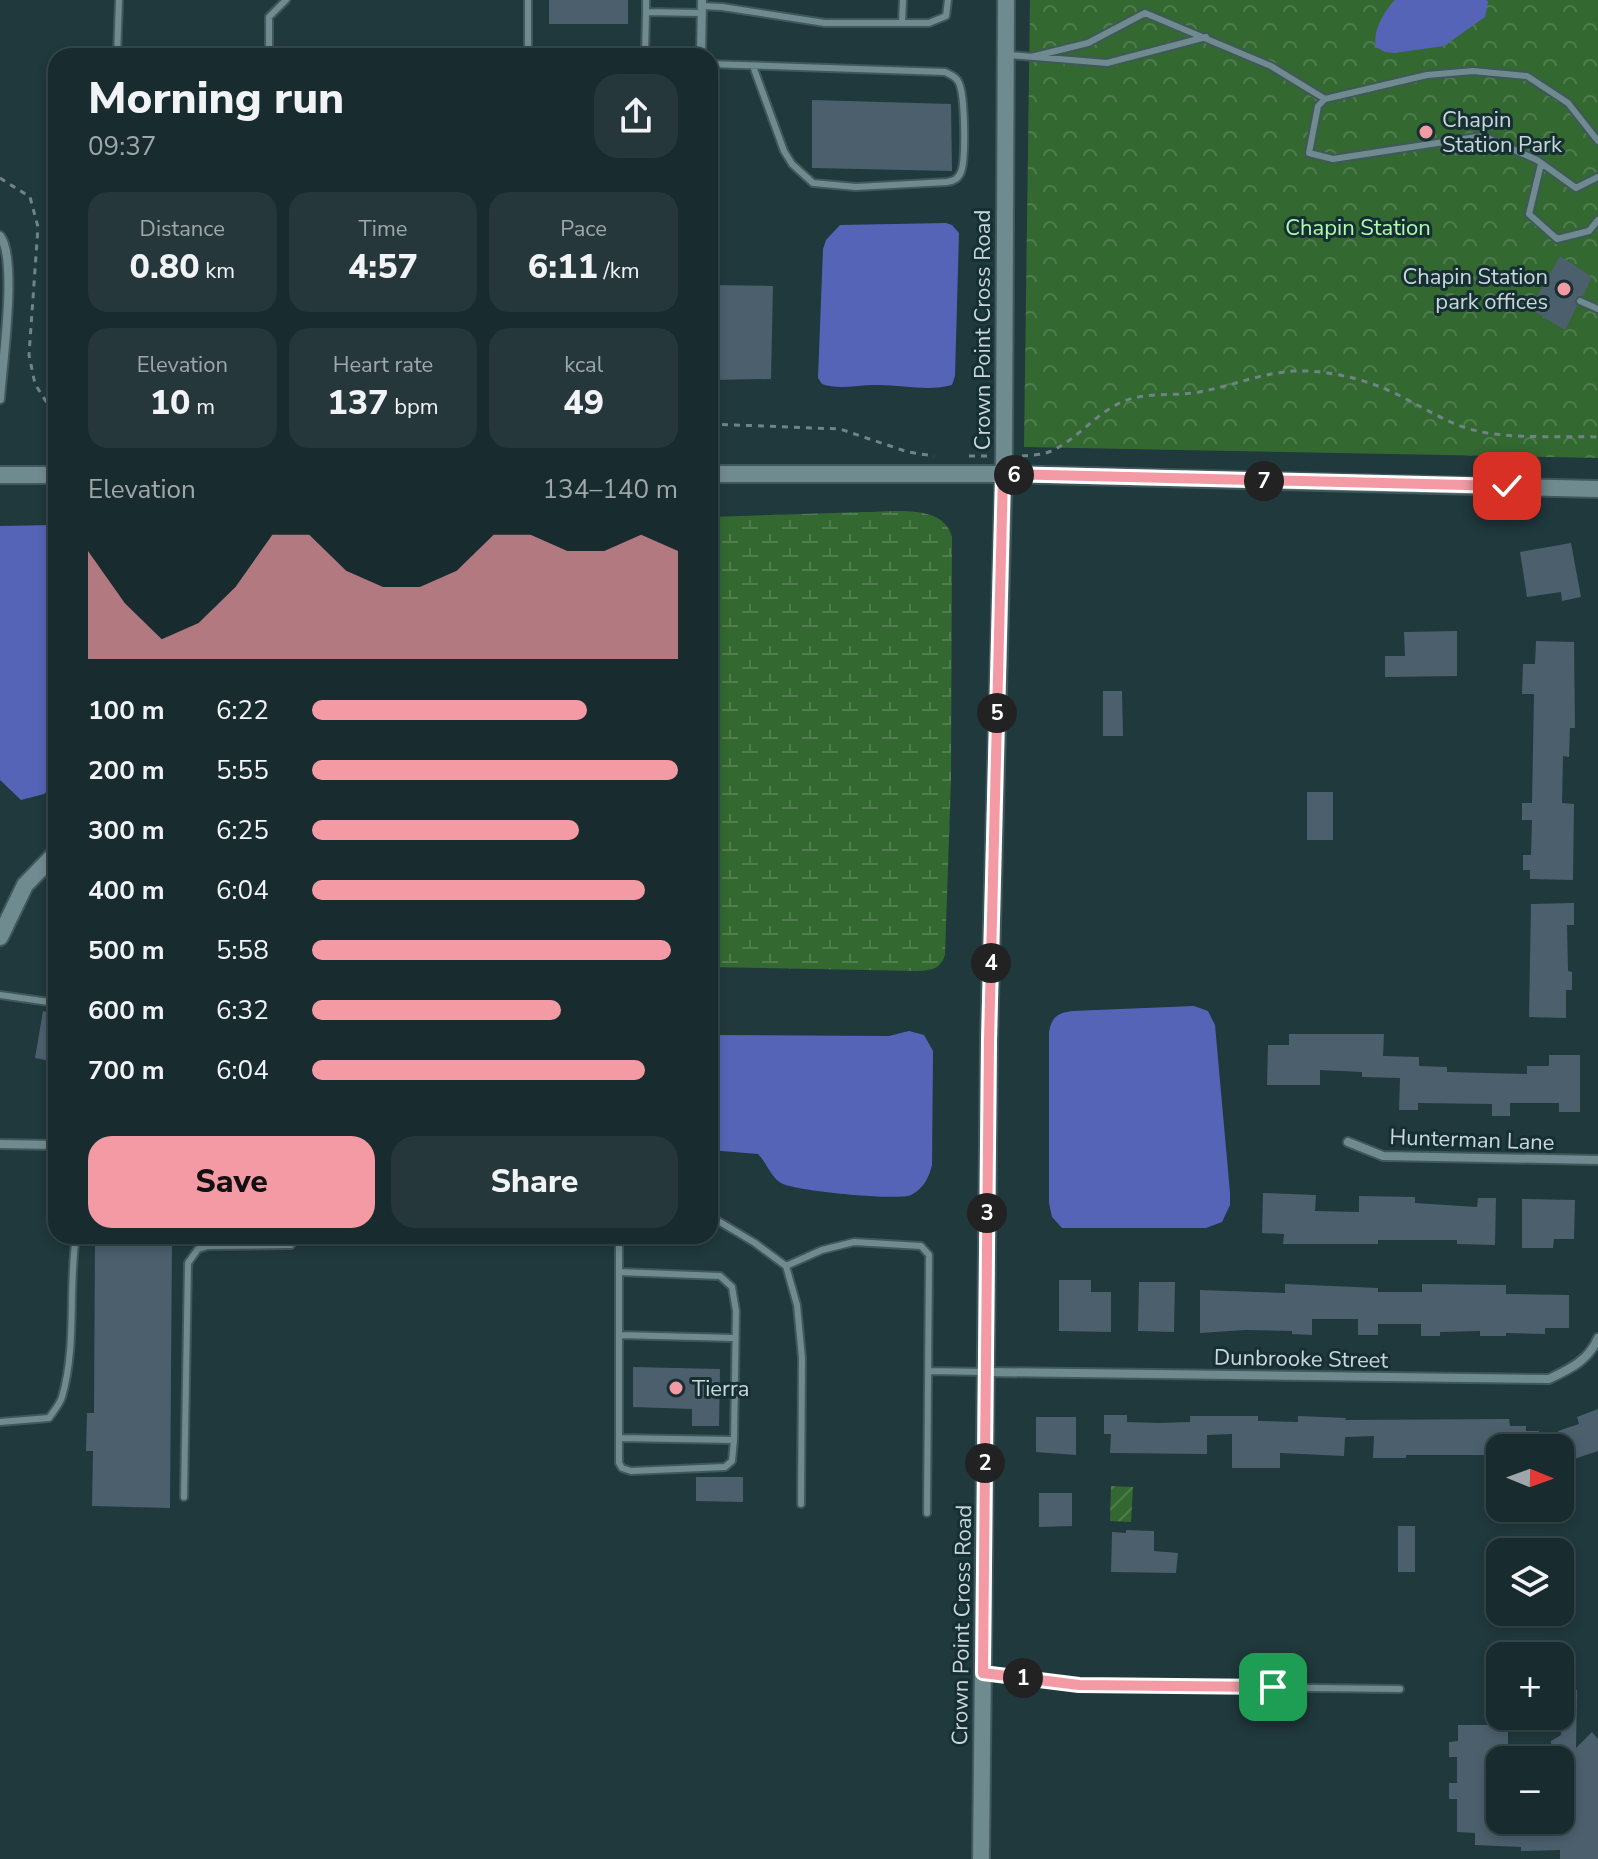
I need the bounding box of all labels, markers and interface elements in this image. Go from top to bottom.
text: Morning run [88,69,344,129]
button: share [594,74,678,158]
place label: Chapin Station Park [1442,105,1563,160]
marker: Chapin Station Park [1417,123,1435,141]
text: 09:37 [88,129,156,164]
street label: Crown Point Cross Road [968,210,998,450]
park label: Chapin Station [1285,213,1431,243]
text: Distance [140,214,225,244]
text: Time [359,214,407,244]
text: Pace [560,214,607,244]
text: 0.80 [130,244,200,290]
text: 4:57 [348,244,418,290]
text: 6:11 [528,244,598,290]
text: km [200,256,235,286]
text: /km [598,256,640,286]
place label: Chapin Station park offices [1403,262,1548,317]
marker: Chapin Station park offices [1555,280,1573,298]
text: Elevation [137,350,228,380]
text: Heart rate [333,350,433,380]
text: kcal [564,350,603,380]
text: 10 [150,380,190,426]
text: 137 [327,380,389,426]
text: 49 [563,380,604,426]
text: m [190,392,215,422]
text: bpm [389,392,439,422]
pin [1473,452,1541,520]
pin: 6 [994,455,1034,495]
text: 6 [1007,460,1021,490]
pin: 7 [1244,461,1284,501]
icon: check [1485,464,1529,508]
text: 7 [1257,466,1271,496]
text: Elevation [88,472,196,507]
text: 134–140 m [542,472,678,507]
text: 100 m [88,693,165,728]
text: 6:22 [216,693,269,728]
pin: 5 [977,693,1017,733]
text: 5 [990,698,1004,728]
text: 200 m [88,753,165,788]
text: 5:55 [216,753,269,788]
text: 300 m [88,813,165,848]
text: 6:25 [216,813,269,848]
text: 400 m [88,873,165,908]
text: 6:04 [216,873,269,908]
text: 500 m [88,933,165,968]
text: 5:58 [216,933,269,968]
pin: 4 [971,943,1011,983]
text: 4 [984,948,998,978]
text: 600 m [88,993,165,1028]
text: 6:32 [216,993,269,1028]
text: 700 m [88,1053,165,1088]
text: 6:04 [216,1053,269,1088]
street label: Hunterman Lane [1389,1122,1555,1158]
button: Save [88,1136,375,1228]
button: Share [391,1136,678,1228]
pin: 3 [967,1193,1007,1233]
text: 3 [980,1198,994,1228]
street label: Dunbrooke Street [1214,1342,1389,1376]
place label: Tierra [692,1374,749,1404]
marker: Tierra [667,1379,685,1397]
north arrow [1486,1434,1574,1522]
map controls [1486,1434,1574,1834]
pin: 2 [965,1443,1005,1483]
text: 2 [978,1448,992,1478]
street label: Crown Point Cross Road [945,1504,979,1746]
button: layers [1486,1538,1574,1626]
button: + [1486,1642,1574,1730]
pin [1239,1653,1307,1721]
pin: 1 [1003,1658,1043,1698]
text: 1 [1016,1663,1030,1693]
icon: arrive [1251,1665,1295,1709]
button: − [1486,1746,1574,1834]

